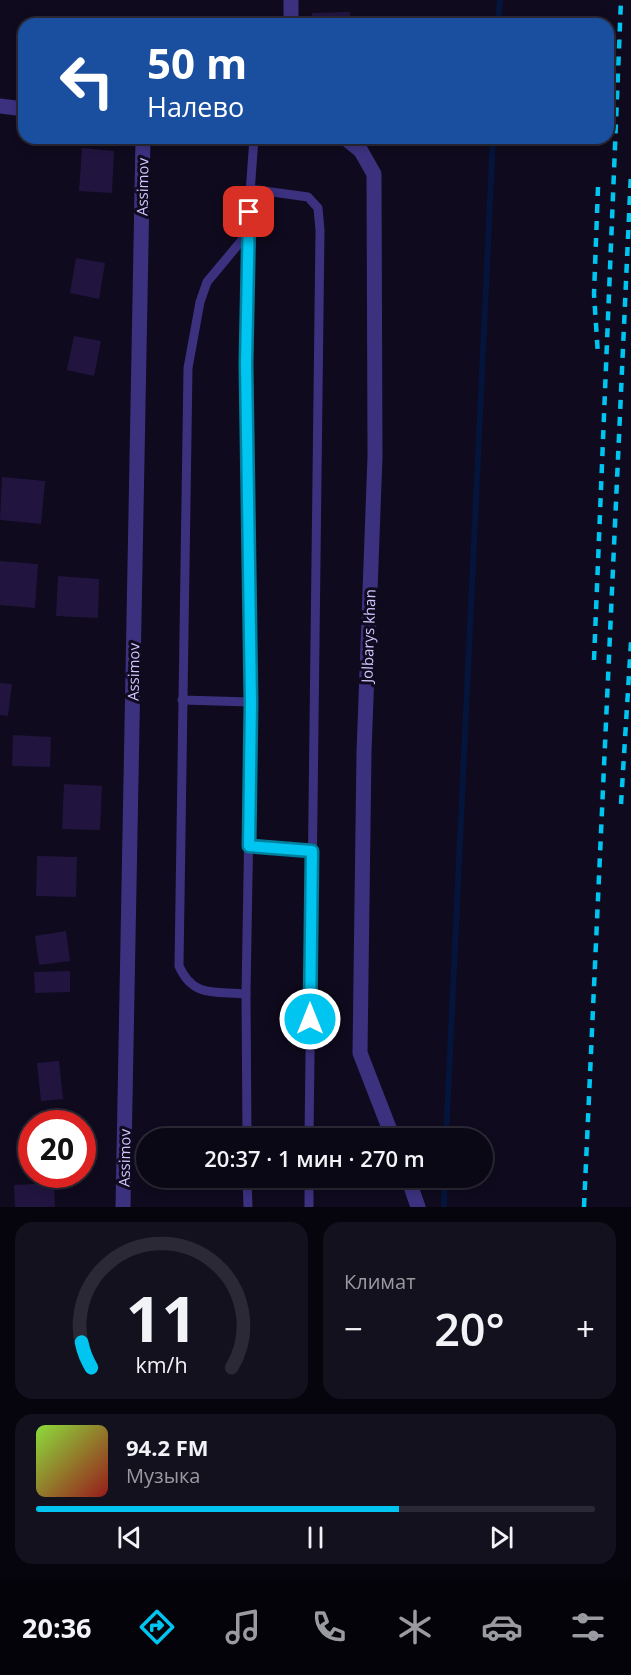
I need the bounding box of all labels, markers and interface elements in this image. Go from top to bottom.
text: 50 m [147,34,247,91]
icon: left [48,42,126,120]
text: Налево [147,88,244,125]
street label: Assimov [131,157,153,216]
pin [223,186,274,237]
icon: arrive [232,195,265,228]
street label: Jolbarys khan [356,589,380,685]
street label: Assimov [122,642,144,701]
position arrow [278,987,342,1051]
speed limit sign: 20 [18,1110,96,1188]
street label: Assimov [113,1128,135,1187]
text: 20:37 · 1 мин · 270 m [204,1143,425,1173]
text: Климат [344,1268,416,1295]
text: 11 [126,1275,197,1360]
text: 20° [434,1298,505,1359]
text: − [344,1306,363,1351]
text: + [576,1306,595,1351]
text: km/h [135,1350,188,1379]
text: 94.2 FM [126,1432,209,1462]
text: Музыка [126,1462,200,1489]
icon: previous [113,1521,146,1554]
icon: pause [299,1521,332,1554]
icon: next [485,1521,518,1554]
icon: directions [136,1606,178,1648]
icon: music [222,1606,264,1648]
icon: phone [308,1606,350,1648]
icon: climate [394,1606,436,1648]
icon: car [481,1606,523,1648]
icon: filters [567,1606,609,1648]
text: 20:36 [22,1609,92,1646]

